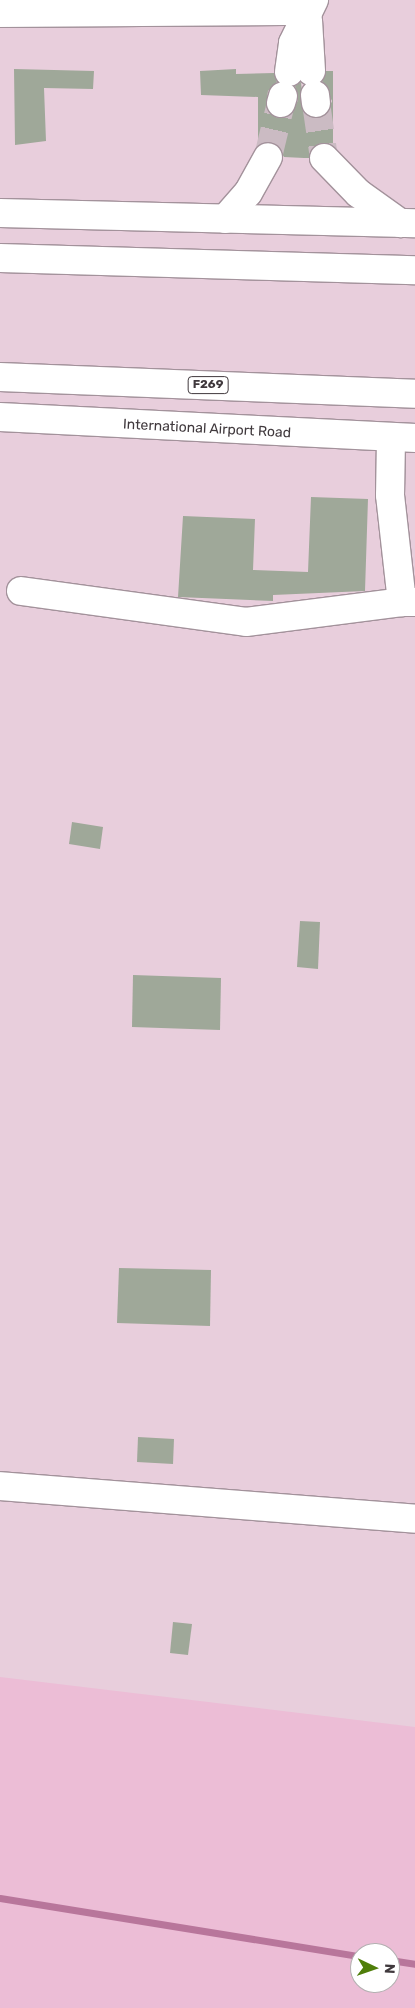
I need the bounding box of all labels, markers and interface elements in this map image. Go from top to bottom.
road number: F269 [187,376,229,394]
street label: International Airport Road [122,416,292,442]
north arrow [350,1943,400,1993]
text: N [381,1963,398,1974]

